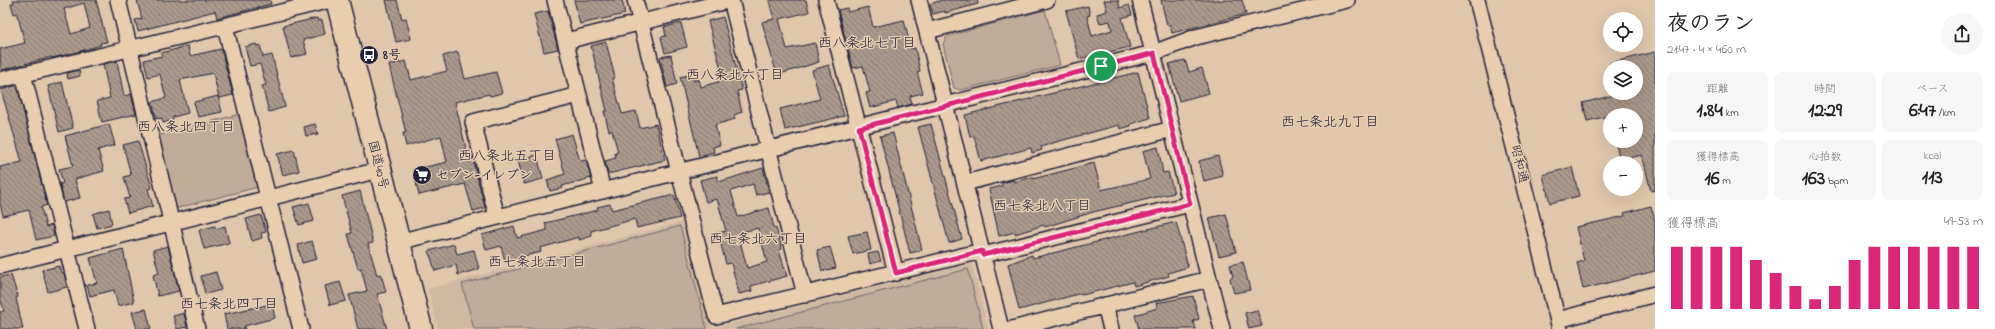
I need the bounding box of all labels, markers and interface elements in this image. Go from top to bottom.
text: 夜のラン [1667,9,1755,41]
map controls [1603,12,1643,196]
button: locate [1603,12,1643,52]
button: share [1941,13,1983,55]
district label: 西八条北七丁目 [818,33,916,54]
text: 21:47 · 4 × 460 m [1667,40,1746,59]
bus stop icon: 8号 [358,44,380,66]
place label: 8号 [382,46,401,65]
pin [1084,49,1118,83]
icon: arrive [1090,55,1112,77]
button: layers [1603,60,1643,100]
district label: 西八条北六丁目 [686,65,784,86]
text: 距離 [1707,81,1729,97]
text: 時間 [1814,81,1836,97]
text: ペース [1916,81,1949,97]
text: 1.84 [1697,97,1723,126]
text: 12:29 [1808,97,1842,126]
text: 6:47 [1909,97,1936,126]
text: km [1723,105,1739,121]
text: /km [1936,105,1956,121]
button: + [1603,108,1643,148]
district label: 西七条北九丁目 [1281,112,1379,133]
district label: 西八条北四丁目 [137,117,235,138]
street label: 国道40号 [363,138,393,192]
street label: 昭和通 [1505,143,1533,185]
district label: 西八条北五丁目 [458,146,556,167]
text: kcal [1924,148,1941,164]
text: 獲得標高 [1696,149,1740,165]
text: 心拍数 [1808,149,1841,165]
button: − [1603,156,1643,196]
supermarket icon: セブン-イレブン [411,164,433,186]
text: 113 [1922,164,1943,193]
text: 16 [1704,165,1720,194]
text: 163 [1802,165,1825,194]
place label: セブン-イレブン [436,166,532,185]
text: m [1720,173,1731,189]
text: bpm [1825,173,1848,189]
district label: 西七条北八丁目 [993,196,1091,217]
text: 49–53 m [1944,212,1983,231]
text: 獲得標高 [1667,214,1719,233]
district label: 西七条北六丁目 [709,229,807,250]
district label: 西七条北五丁目 [488,252,586,273]
district label: 西七条北四丁目 [180,294,278,315]

